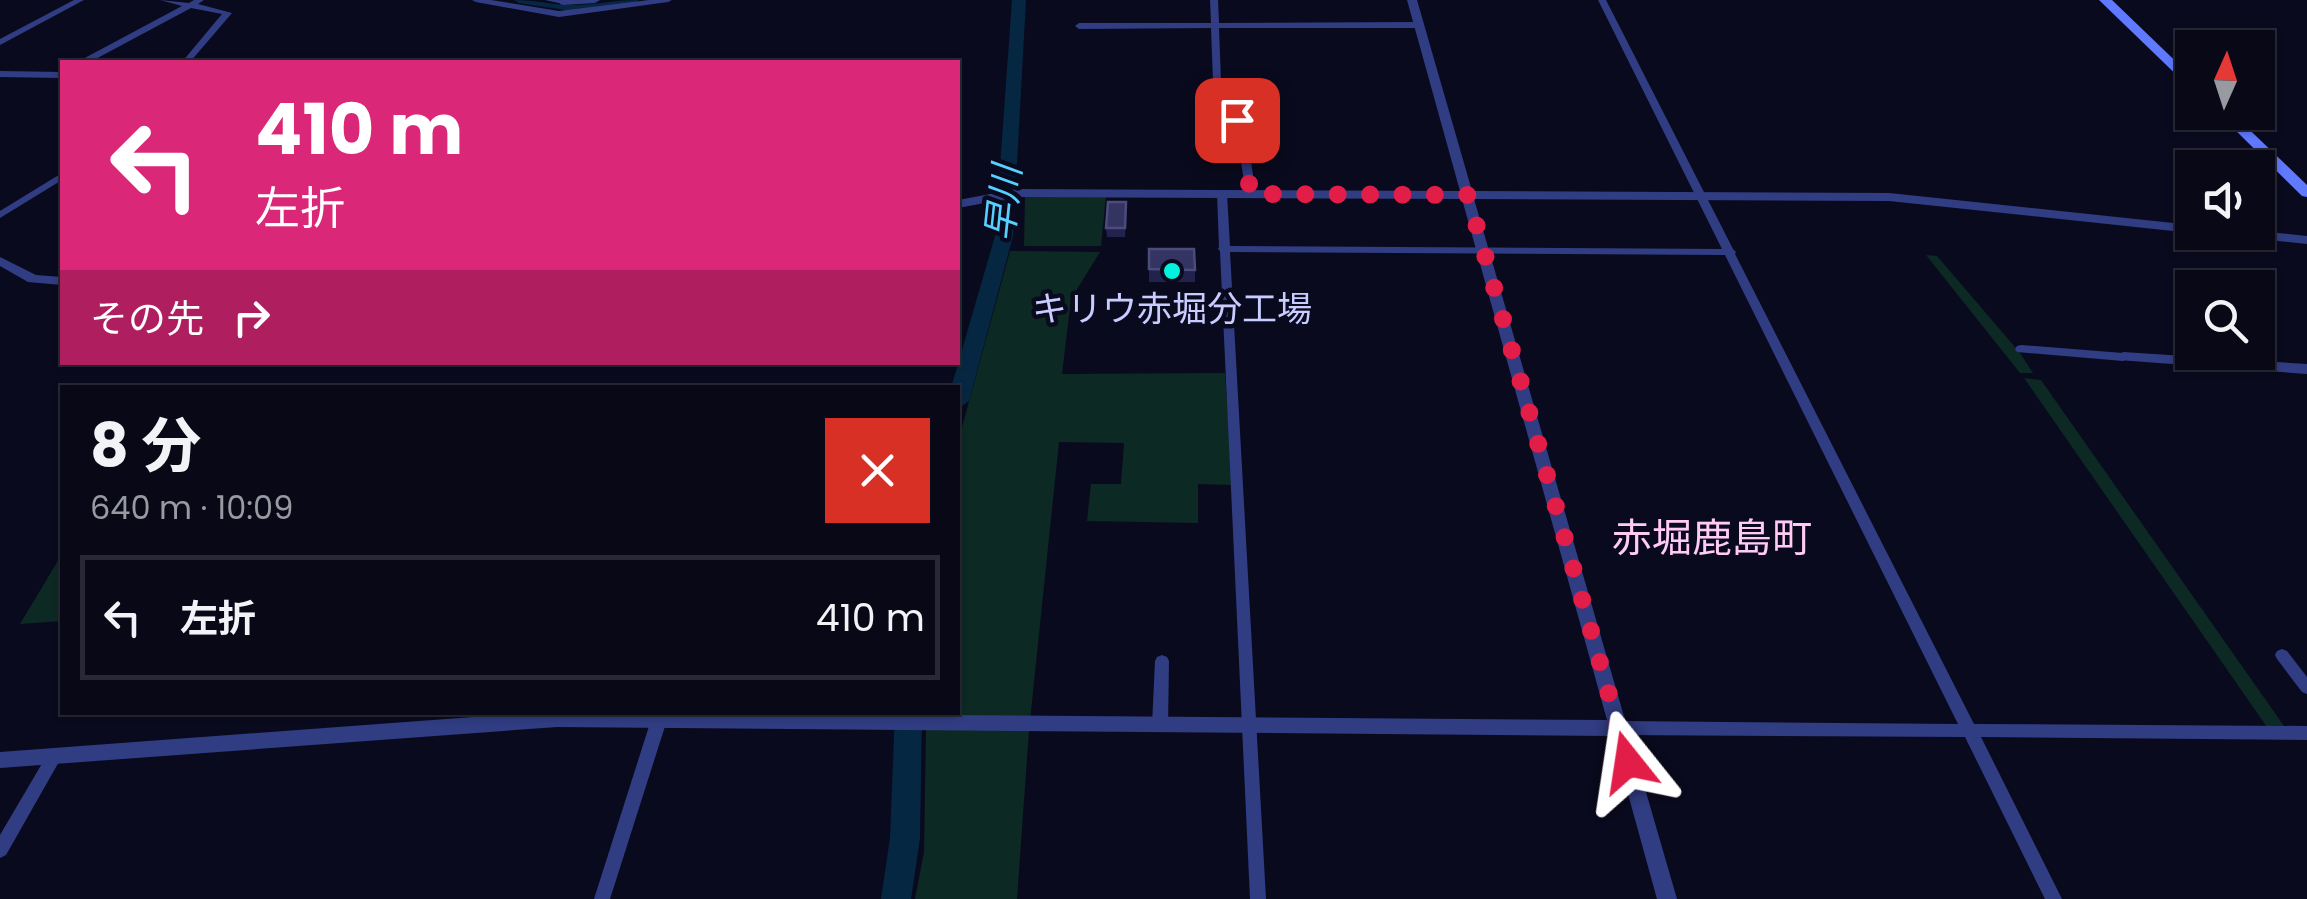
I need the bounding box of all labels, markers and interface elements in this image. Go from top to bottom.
north arrow [2175,30,2275,130]
map controls [2175,30,2275,370]
pin [1195,78,1280,163]
text: 410 m [255,80,463,179]
icon: arrive [1210,93,1265,148]
icon: left [90,100,220,230]
button: sound [2175,150,2275,250]
water label: 早川 [973,158,1034,244]
text: 左折 [255,177,345,240]
marker: キリウ赤堀分工場 [1161,260,1183,282]
button: search [2175,270,2275,370]
place label: キリウ赤堀分工場 [1032,284,1312,333]
icon: right [224,290,279,345]
text: その先 [90,292,204,345]
text: 8 分 [90,404,202,488]
button: close [825,418,930,523]
text: 640 m · 10:09 [90,485,293,530]
district label: 赤堀鹿島町 [1612,510,1812,566]
icon: left [95,590,150,645]
text: 410 m [816,591,925,644]
text: 左折 [180,592,256,645]
position arrow [1576,710,1680,814]

